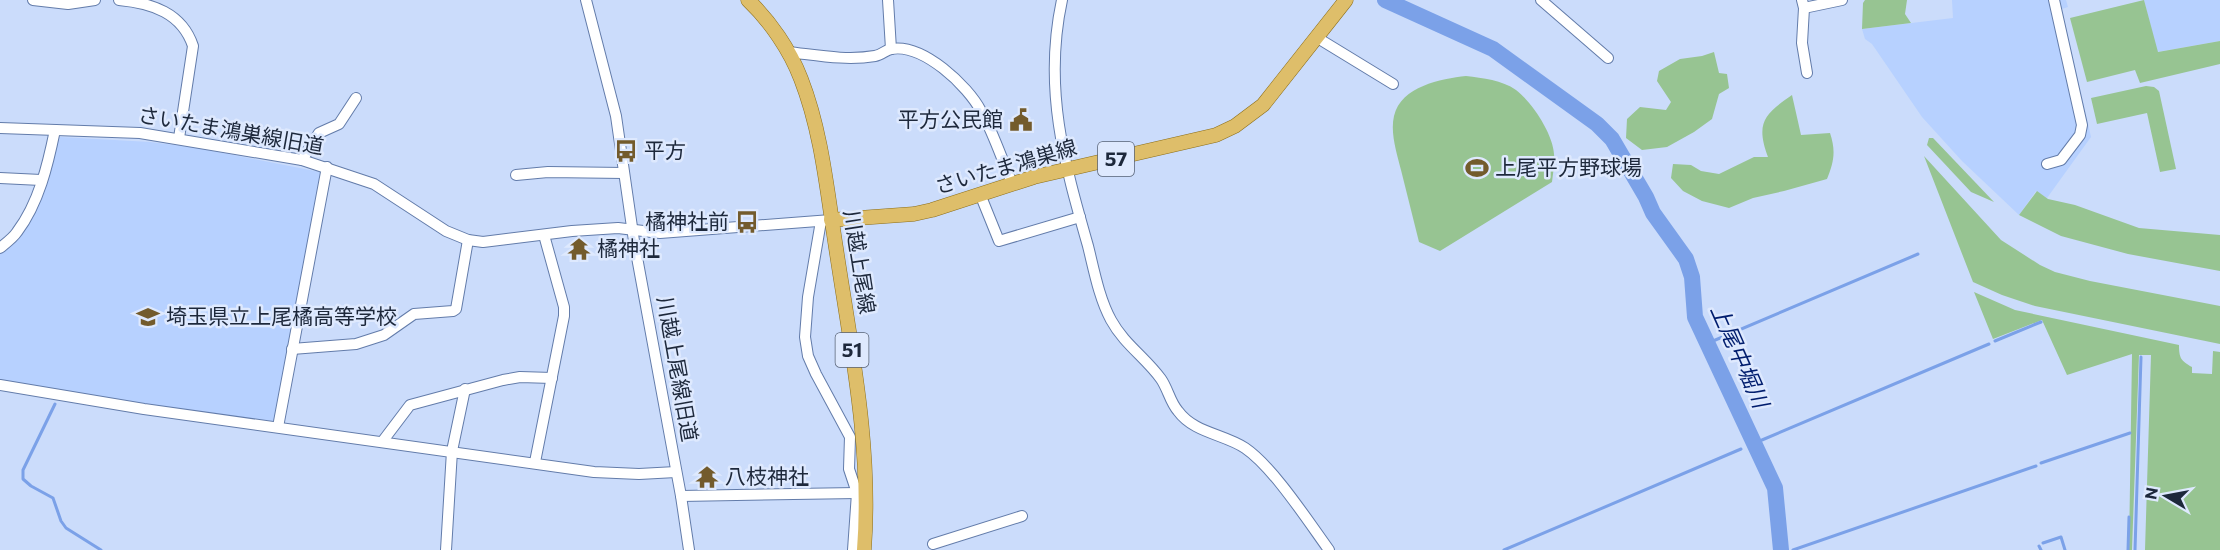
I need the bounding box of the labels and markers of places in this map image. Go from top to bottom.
place label: 平方公民館 [898,106,1003,131]
public building icon: 平方公民館 [1008,107,1034,133]
place label: 平方 [644,137,686,162]
bus stop icon: 平方 [613,138,639,164]
place label: 上尾平方野球場 [1495,154,1642,179]
sports icon: 上尾平方野球場 [1464,155,1490,181]
place label: 橘神社前 [645,208,729,233]
bus stop icon: 橘神社前 [734,209,760,235]
place label: 橘神社 [597,235,660,260]
temple icon: 橘神社 [566,236,592,262]
place label: 埼玉県立上尾橘高等学校 [166,303,397,328]
school or university icon: 埼玉県立上尾橘高等学校 [135,304,161,330]
place label: 八枝神社 [725,463,809,488]
temple icon: 八枝神社 [694,464,720,490]

